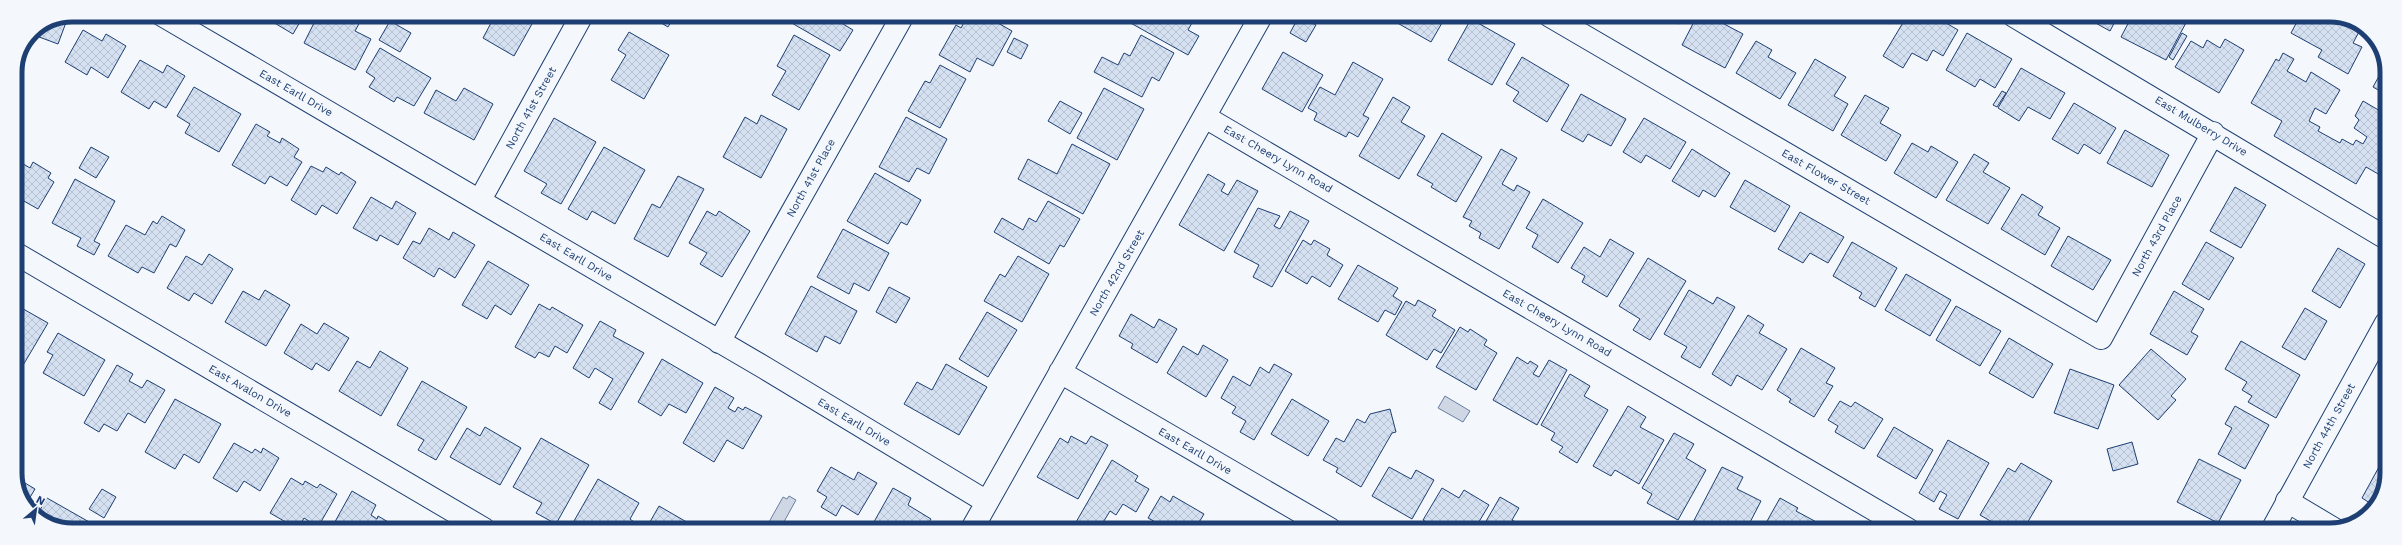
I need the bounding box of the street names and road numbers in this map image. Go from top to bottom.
street label: North 41st Street [503,64,559,151]
street label: East Earll Drive [257,67,335,119]
street label: East Mulberry Drive [2152,93,2250,159]
street label: East Cheery Lynn Road [1221,122,1335,196]
street label: North 41st Place [784,136,838,220]
street label: East Flower Street [1779,146,1873,208]
street label: North 43rd Place [2129,193,2185,279]
street label: North 42nd Street [1087,227,1147,319]
street label: East Earll Drive [537,230,615,284]
street label: East Cheery Lynn Road [1500,286,1614,360]
street label: East Avalon Drive [206,362,294,420]
street label: North 44th Street [2300,381,2358,471]
street label: East Earll Drive [815,395,893,449]
street label: East Earll Drive [1156,425,1234,477]

